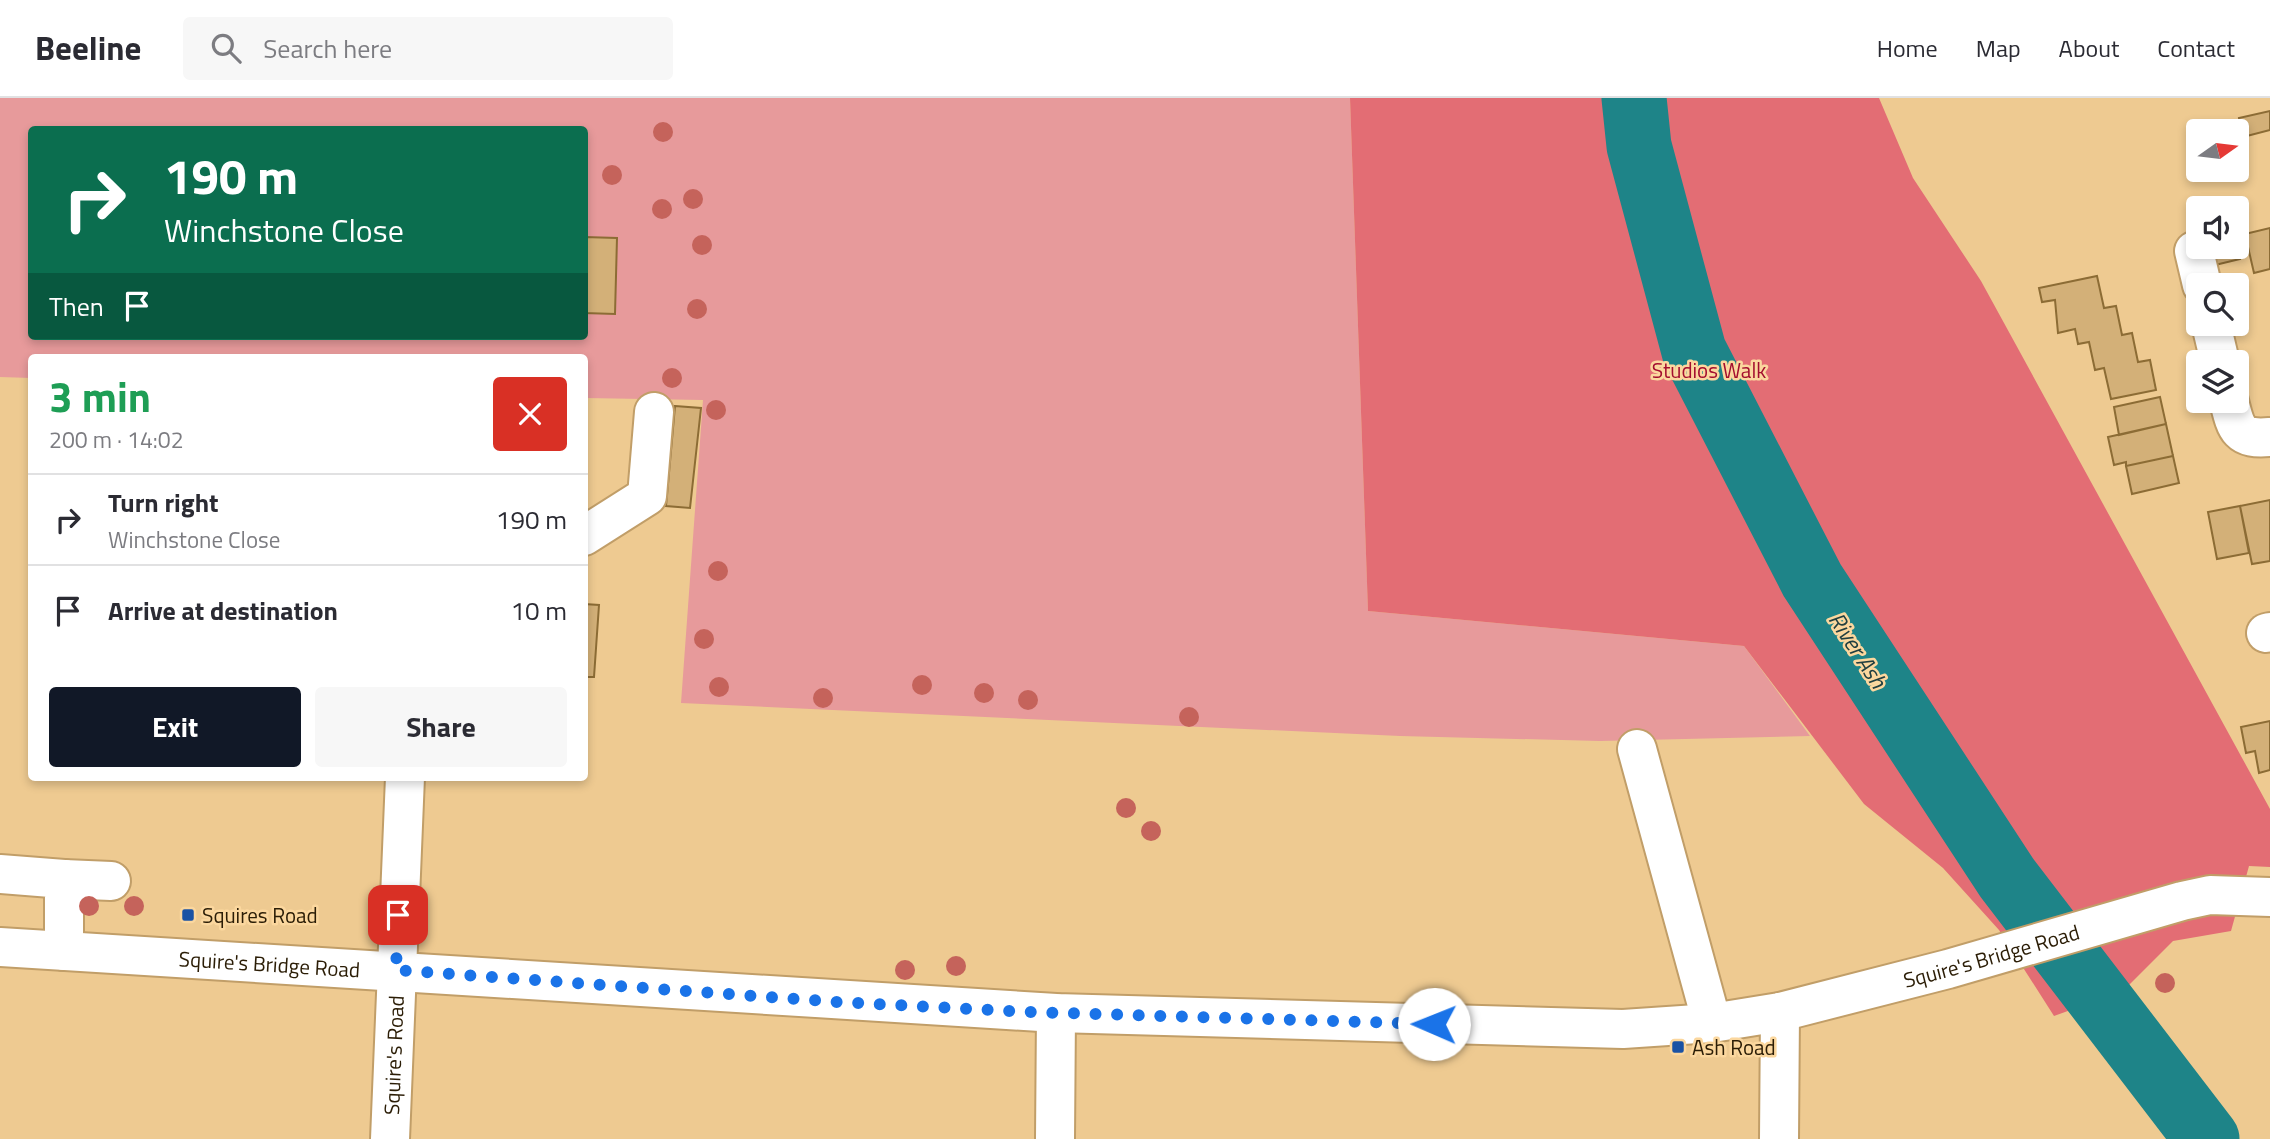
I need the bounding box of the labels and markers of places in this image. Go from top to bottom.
pin [368,885,428,945]
place label: Squires Road [202,899,318,931]
marker: Squires Road [180,907,196,923]
place label: Ash Road [1692,1031,1776,1063]
marker: Ash Road [1670,1039,1686,1055]

